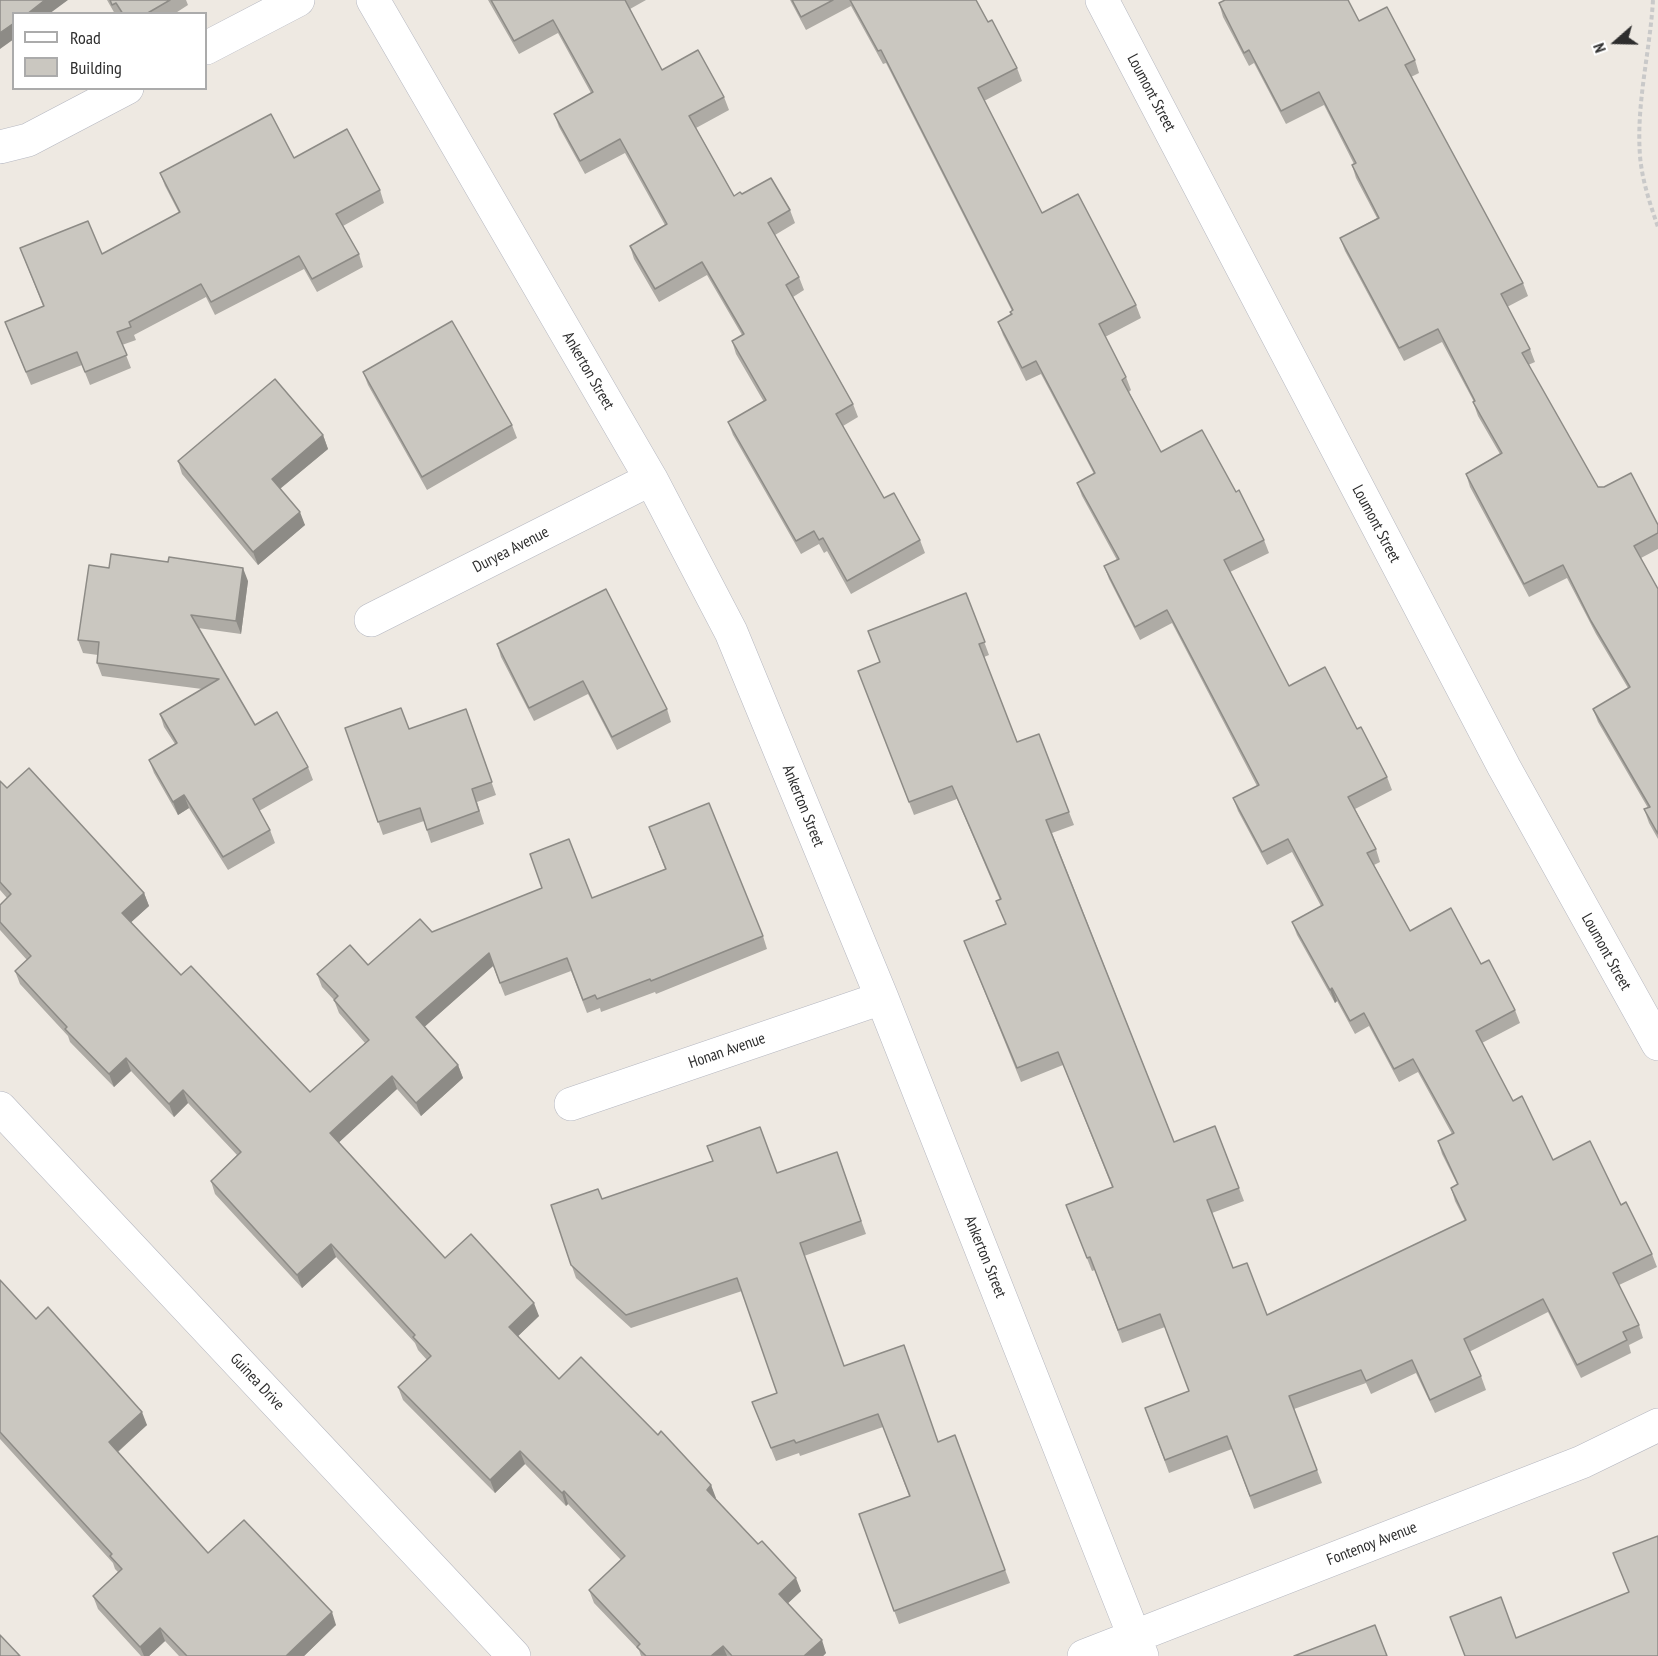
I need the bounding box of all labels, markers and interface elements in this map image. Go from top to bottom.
legend [12,12,207,90]
north arrow [1586,12,1646,72]
text: Road [70,26,101,49]
text: N [1588,41,1610,56]
street label: Loumont Street [1123,51,1179,135]
text: Building [70,56,122,79]
street label: Ankerton Street [558,329,618,413]
street label: Loumont Street [1348,482,1404,566]
street label: Duryea Avenue [470,523,552,577]
street label: Ankerton Street [778,762,828,850]
street label: Loumont Street [1577,910,1635,994]
street label: Honan Avenue [686,1029,768,1073]
street label: Ankerton Street [960,1213,1010,1301]
street label: Guinea Drive [226,1350,288,1414]
street label: Fontenoy Avenue [1324,1518,1420,1570]

